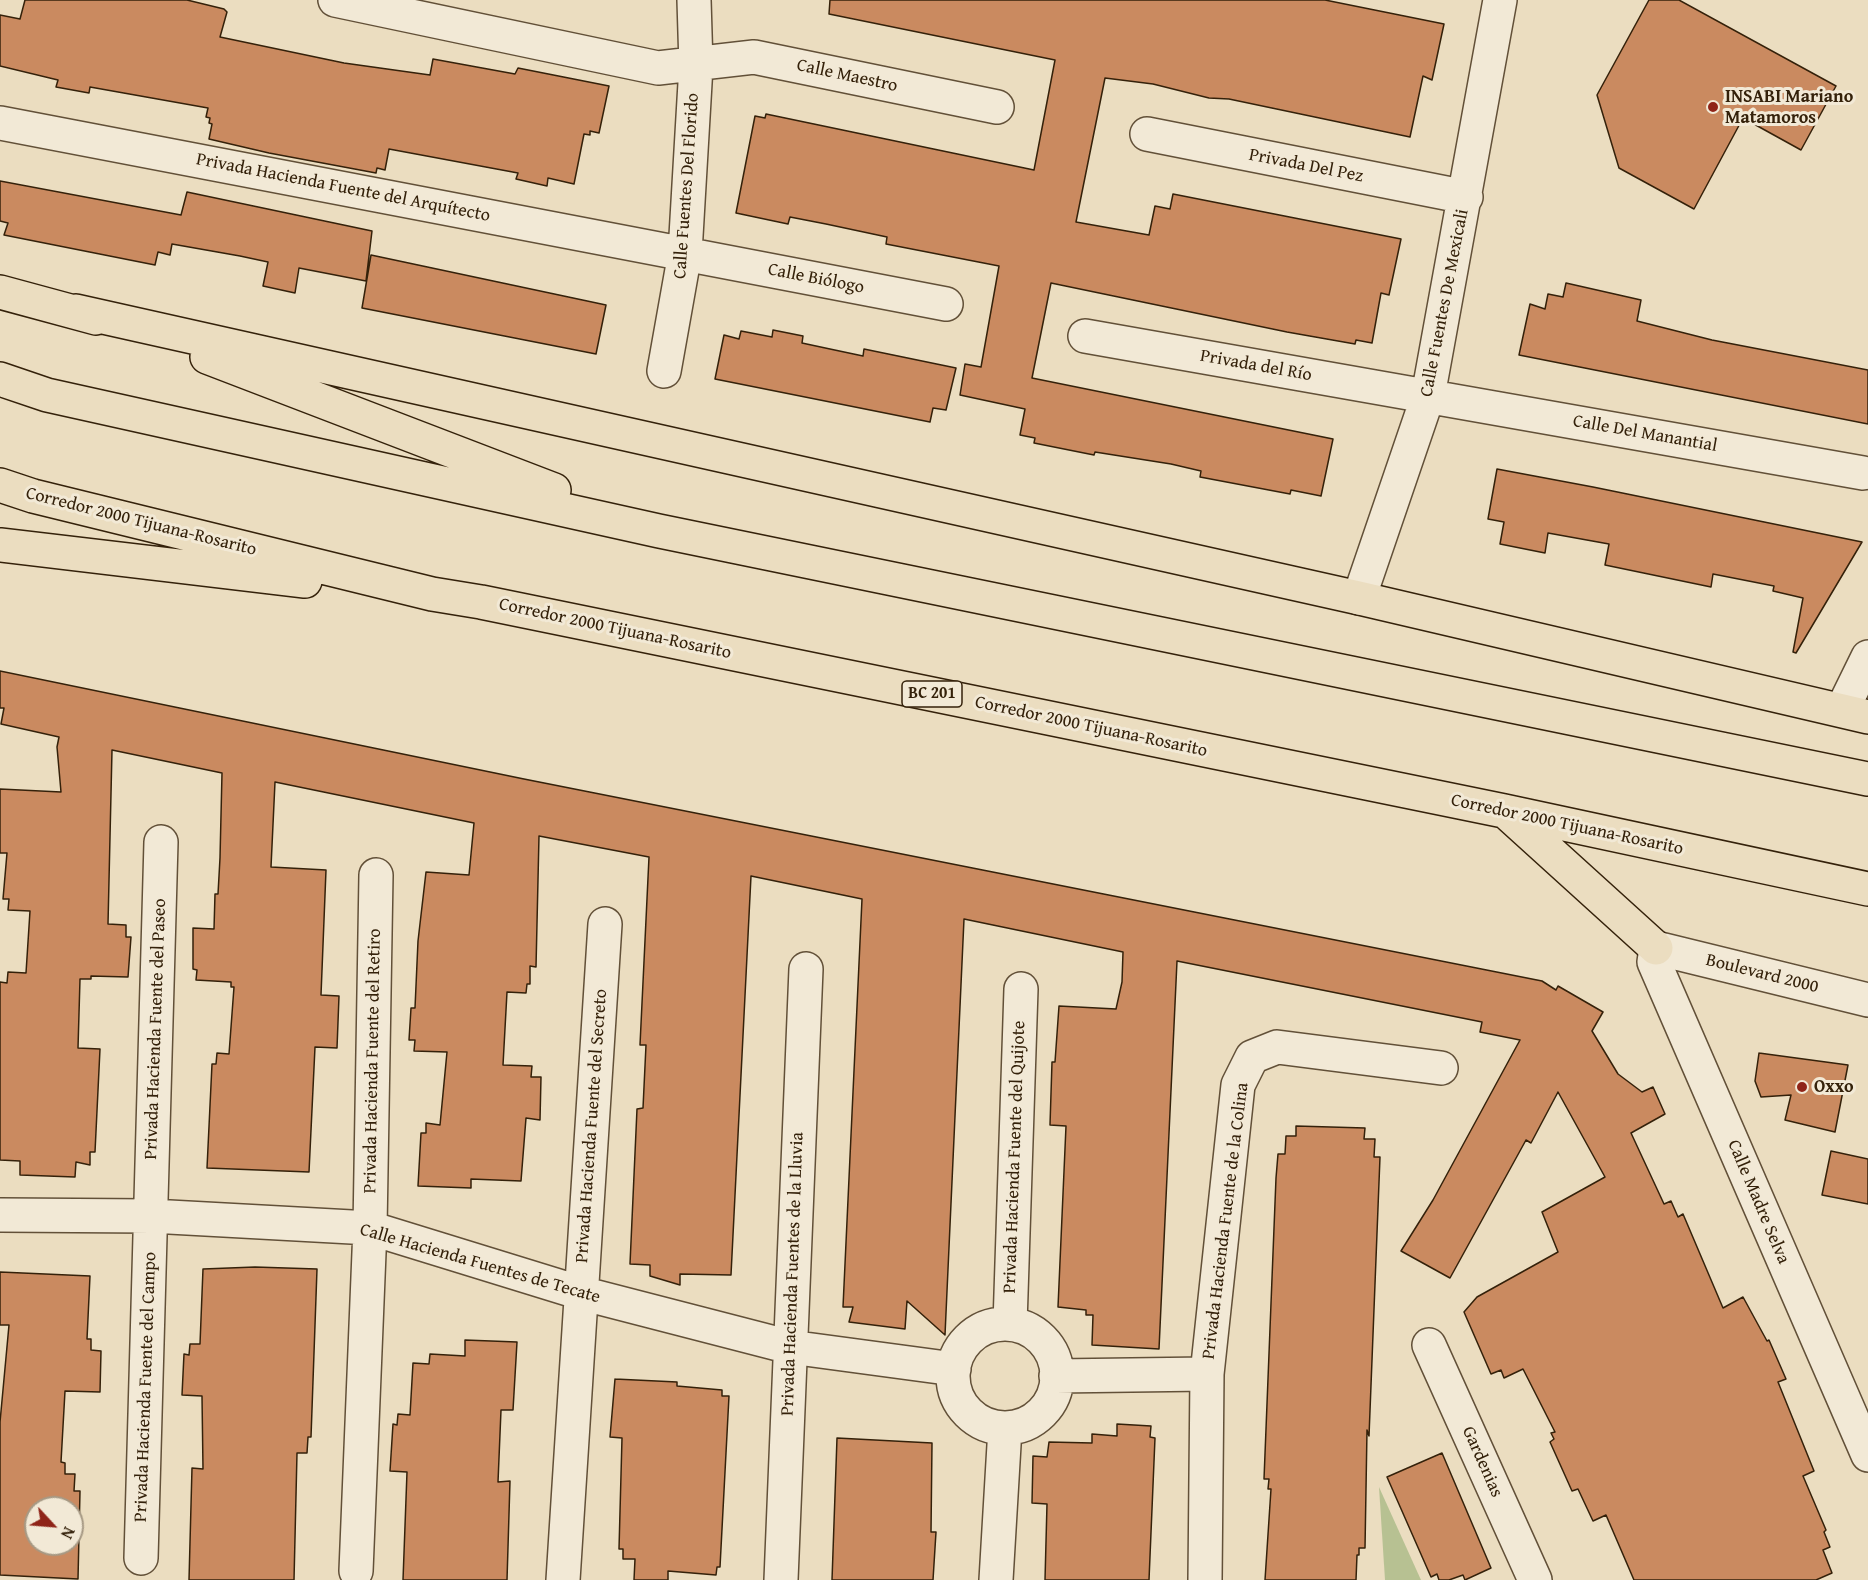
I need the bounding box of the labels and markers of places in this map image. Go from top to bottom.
place label: INSABI Mariano Matamoros [1725,86,1853,128]
marker: INSABI Mariano Matamoros [1706,100,1720,114]
place label: Oxxo [1814,1076,1854,1098]
marker: Oxxo [1795,1080,1809,1094]

